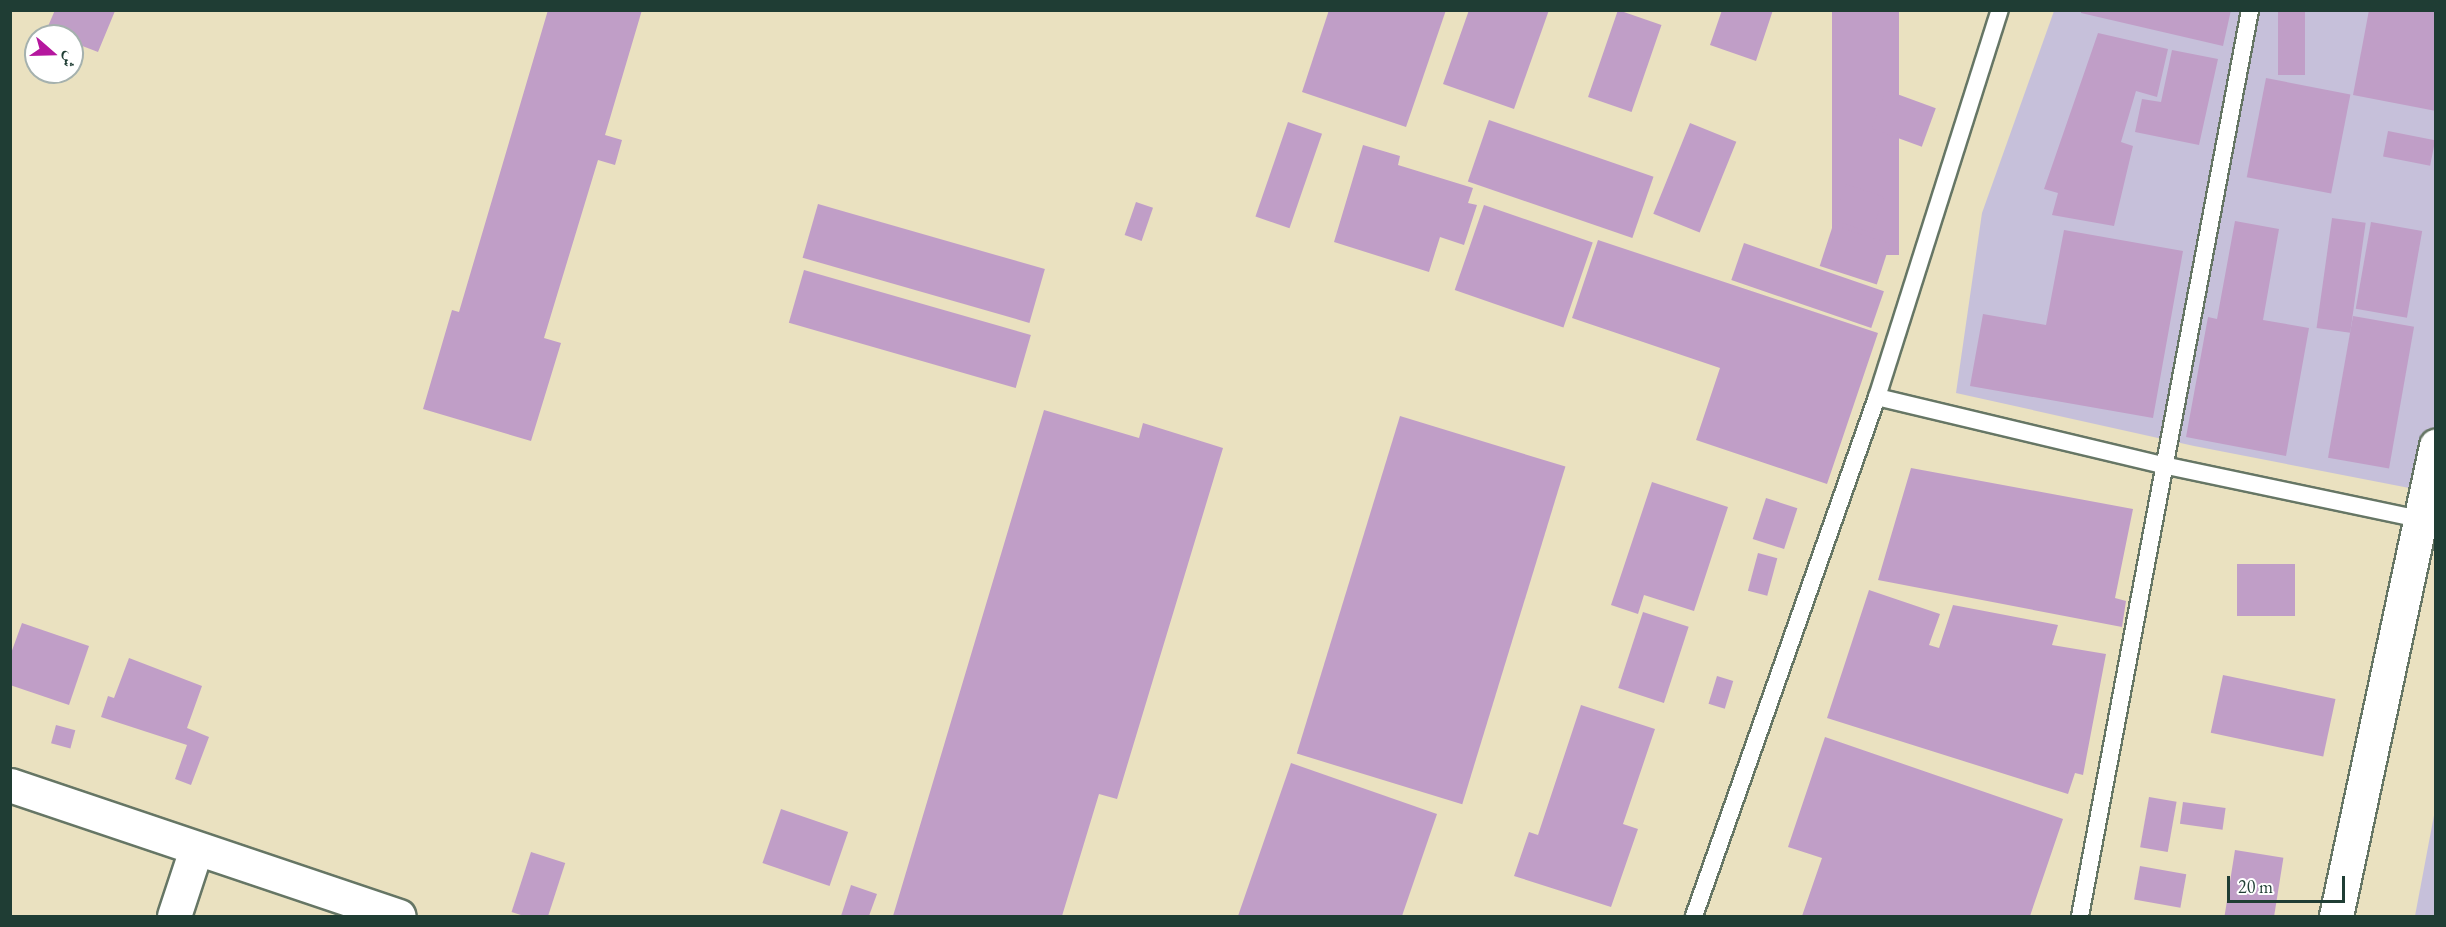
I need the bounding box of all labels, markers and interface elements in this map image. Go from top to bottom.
north arrow [24,24,84,84]
text: ش [57,49,82,71]
scale bar [2230,864,2348,902]
text: 20 m [2238,875,2273,898]

